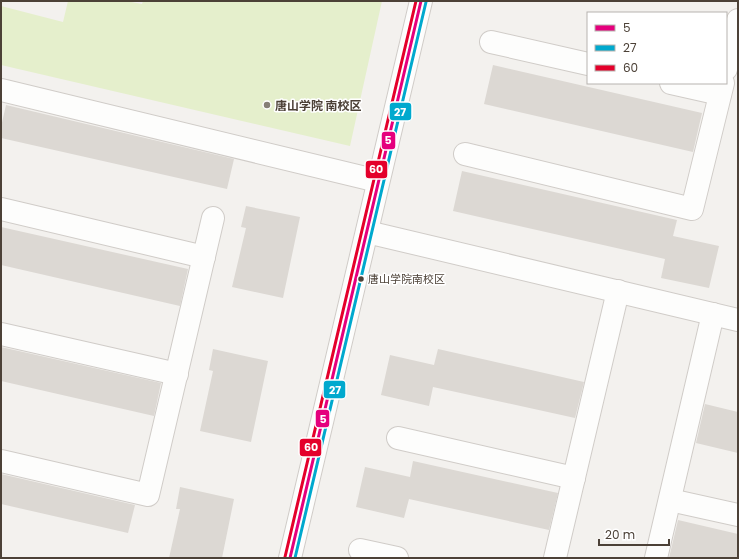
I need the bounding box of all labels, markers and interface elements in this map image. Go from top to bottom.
legend [587,12,727,84]
text: 5 [623,19,631,36]
text: 27 [623,39,637,56]
text: 60 [623,59,638,76]
place label: 唐山学院 南校区 [275,97,362,114]
marker: 唐山学院 南校区 [262,100,272,110]
line badge: 27 [389,102,412,121]
text: 27 [394,104,406,120]
line badge: 5 [381,131,396,150]
text: 5 [384,132,392,148]
line badge: 60 [365,160,388,179]
text: 60 [369,161,383,177]
place label: 唐山学院南校区 [368,271,445,287]
marker: 唐山学院南校区 [356,274,366,284]
line badge: 27 [323,380,346,399]
text: 27 [329,382,341,398]
line badge: 5 [315,409,330,428]
text: 5 [319,411,327,427]
line badge: 60 [299,438,322,457]
text: 60 [304,439,318,455]
scale bar [599,521,669,547]
text: 20 m [605,526,635,543]

